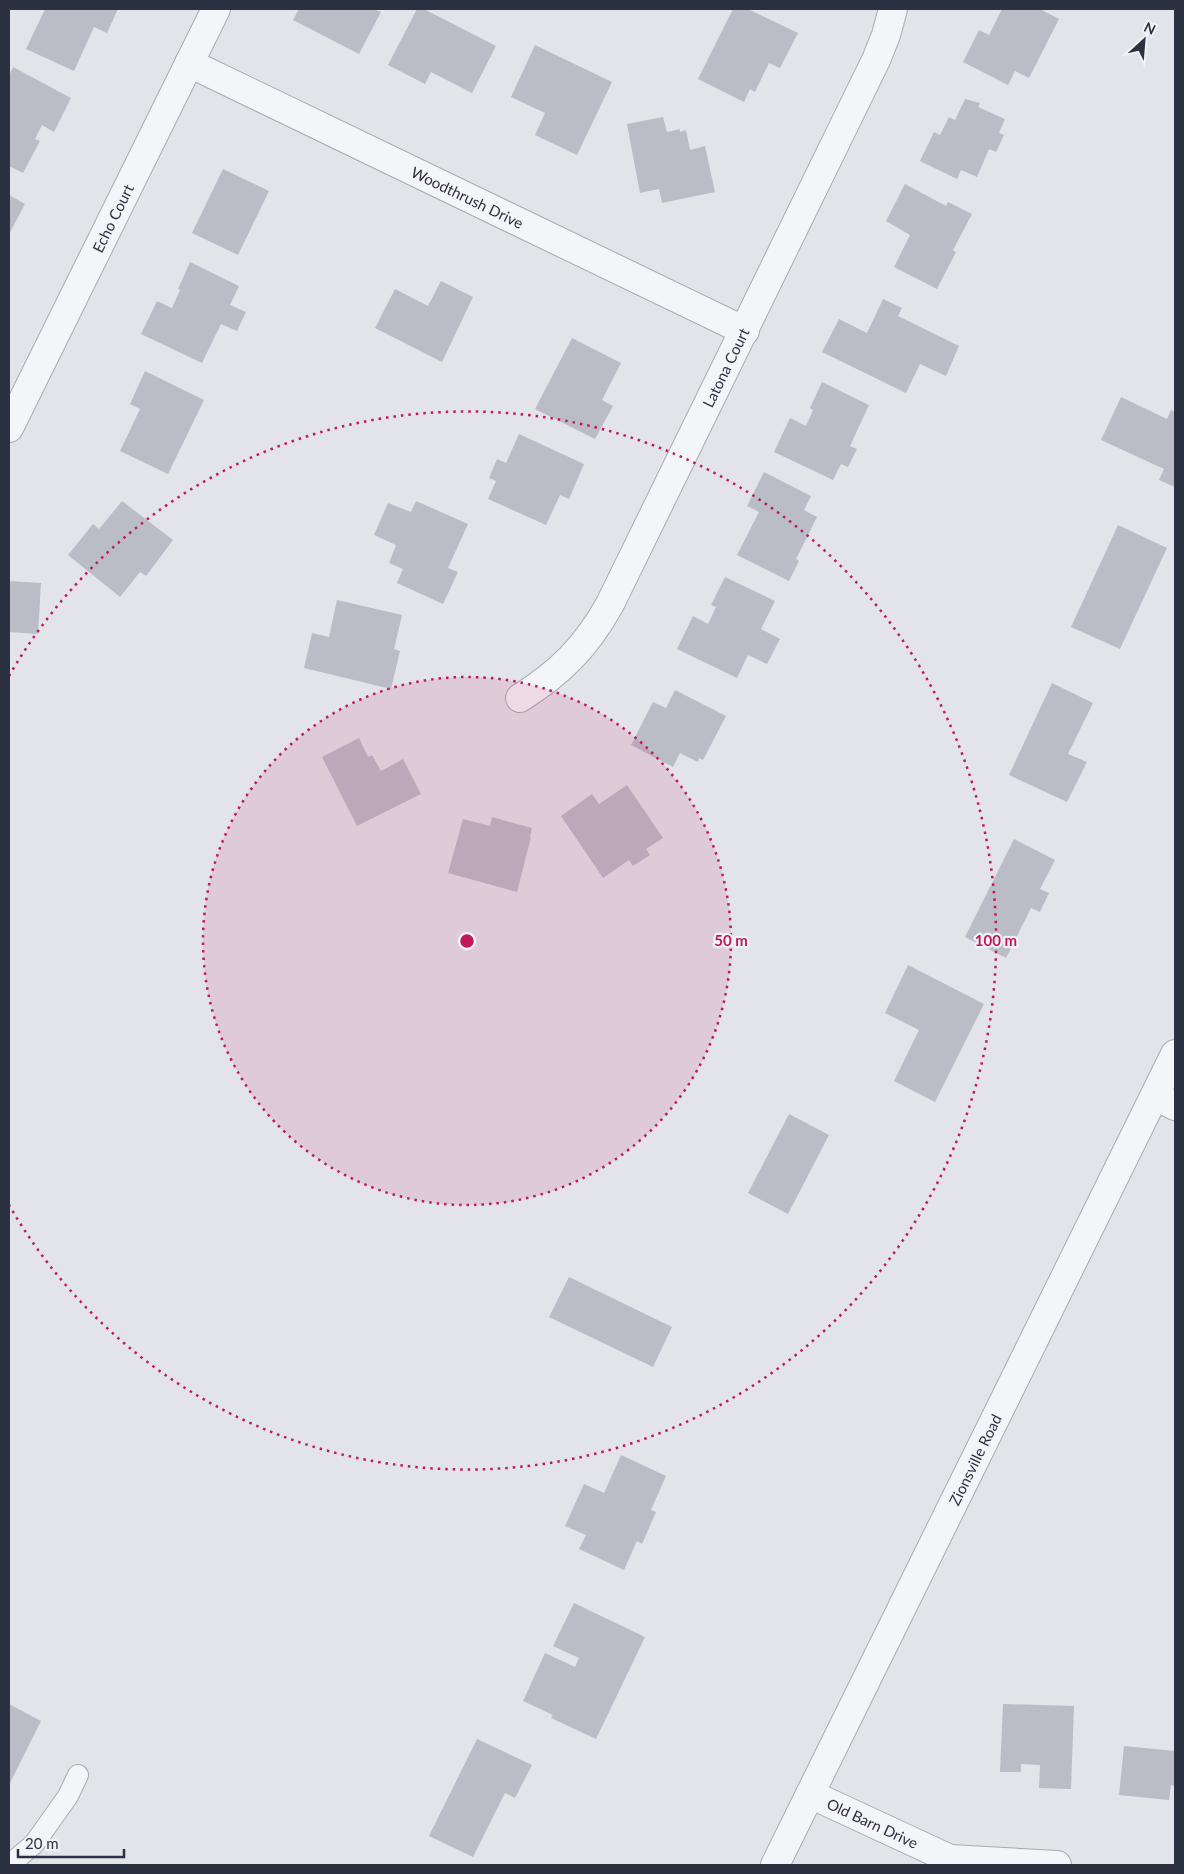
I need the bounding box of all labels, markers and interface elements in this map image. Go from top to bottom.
north arrow [1119,15,1169,65]
text: N [1141,18,1158,38]
street label: Woodthrush Drive [408,163,526,232]
street label: Echo Court [88,181,137,255]
street label: Latona Court [699,324,753,410]
text: 50 m [714,931,748,949]
text: 100 m [975,931,1017,949]
centre of rings [458,932,476,950]
street label: Zionsville Road [945,1411,1005,1508]
street label: Old Barn Drive [824,1794,921,1852]
scale bar [18,1826,124,1858]
text: 20 m [25,1834,59,1852]

